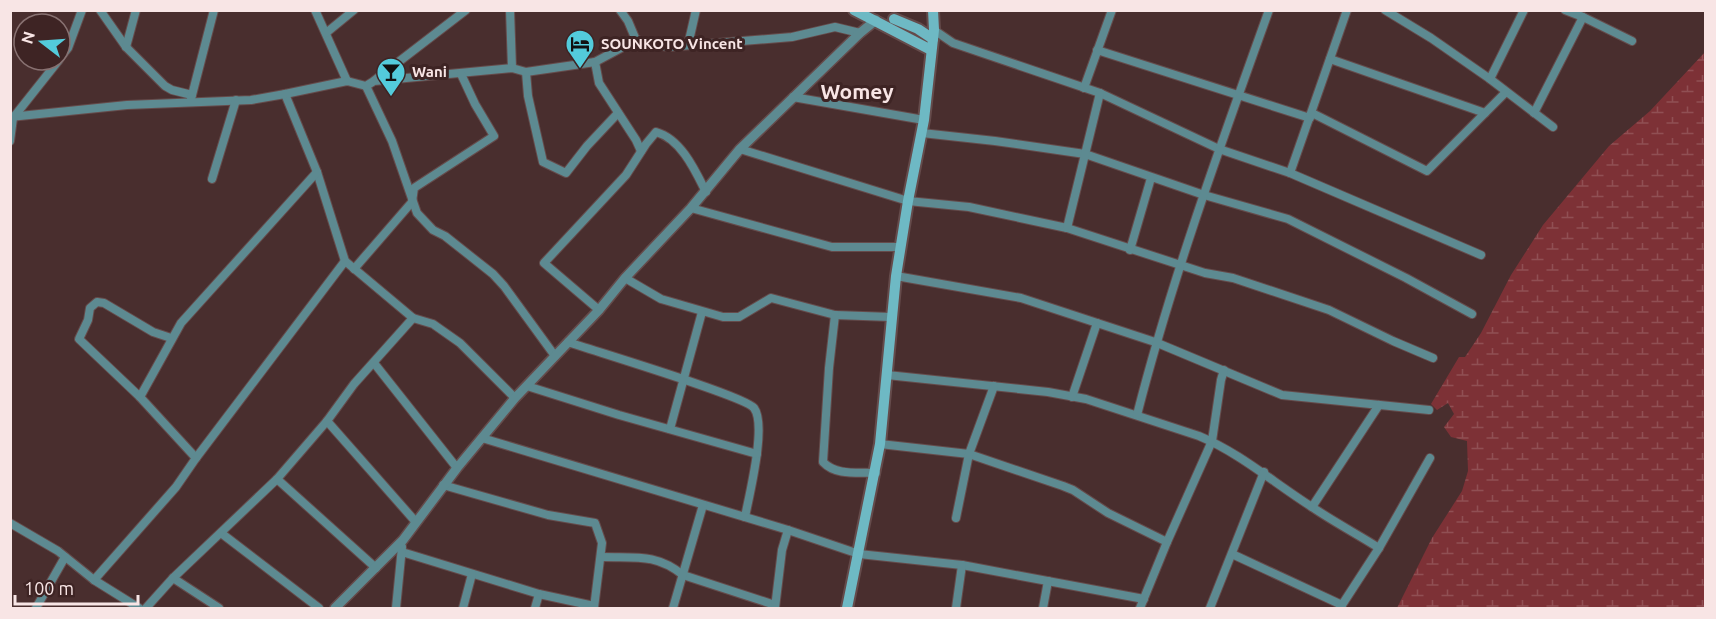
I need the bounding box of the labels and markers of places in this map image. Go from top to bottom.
hotel icon: SOUNKOTO Vincent [564,28,596,70]
place label: SOUNKOTO Vincent [601,35,743,52]
bar icon: Wani [375,56,407,98]
place label: Wani [412,63,447,80]

